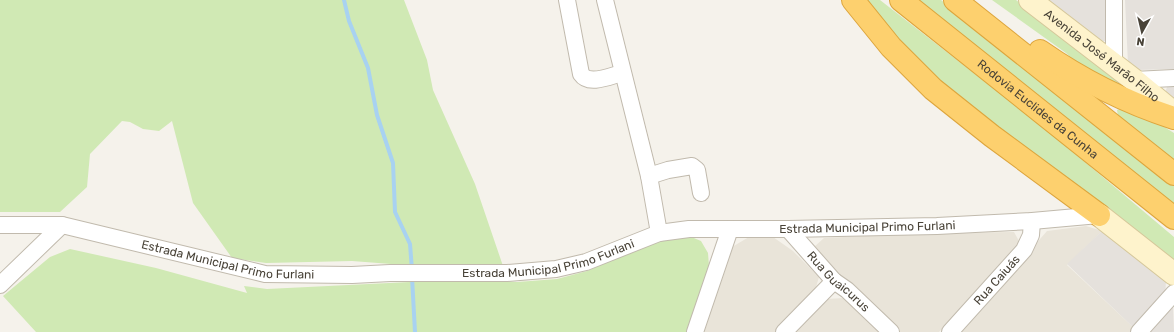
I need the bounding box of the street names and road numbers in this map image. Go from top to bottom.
street label: Avenida José Marão Filho [1042,7,1162,105]
street label: Rodovia Euclides da Cunha [975,57,1101,162]
street label: Estrada Municipal Primo Furlani [779,218,956,236]
street label: Estrada Municipal Primo Furlani [140,237,314,282]
street label: Estrada Municipal Primo Furlani [462,237,636,280]
street label: Rua Guaicurus [804,249,872,315]
street label: Rua Caiuás [971,252,1023,308]

